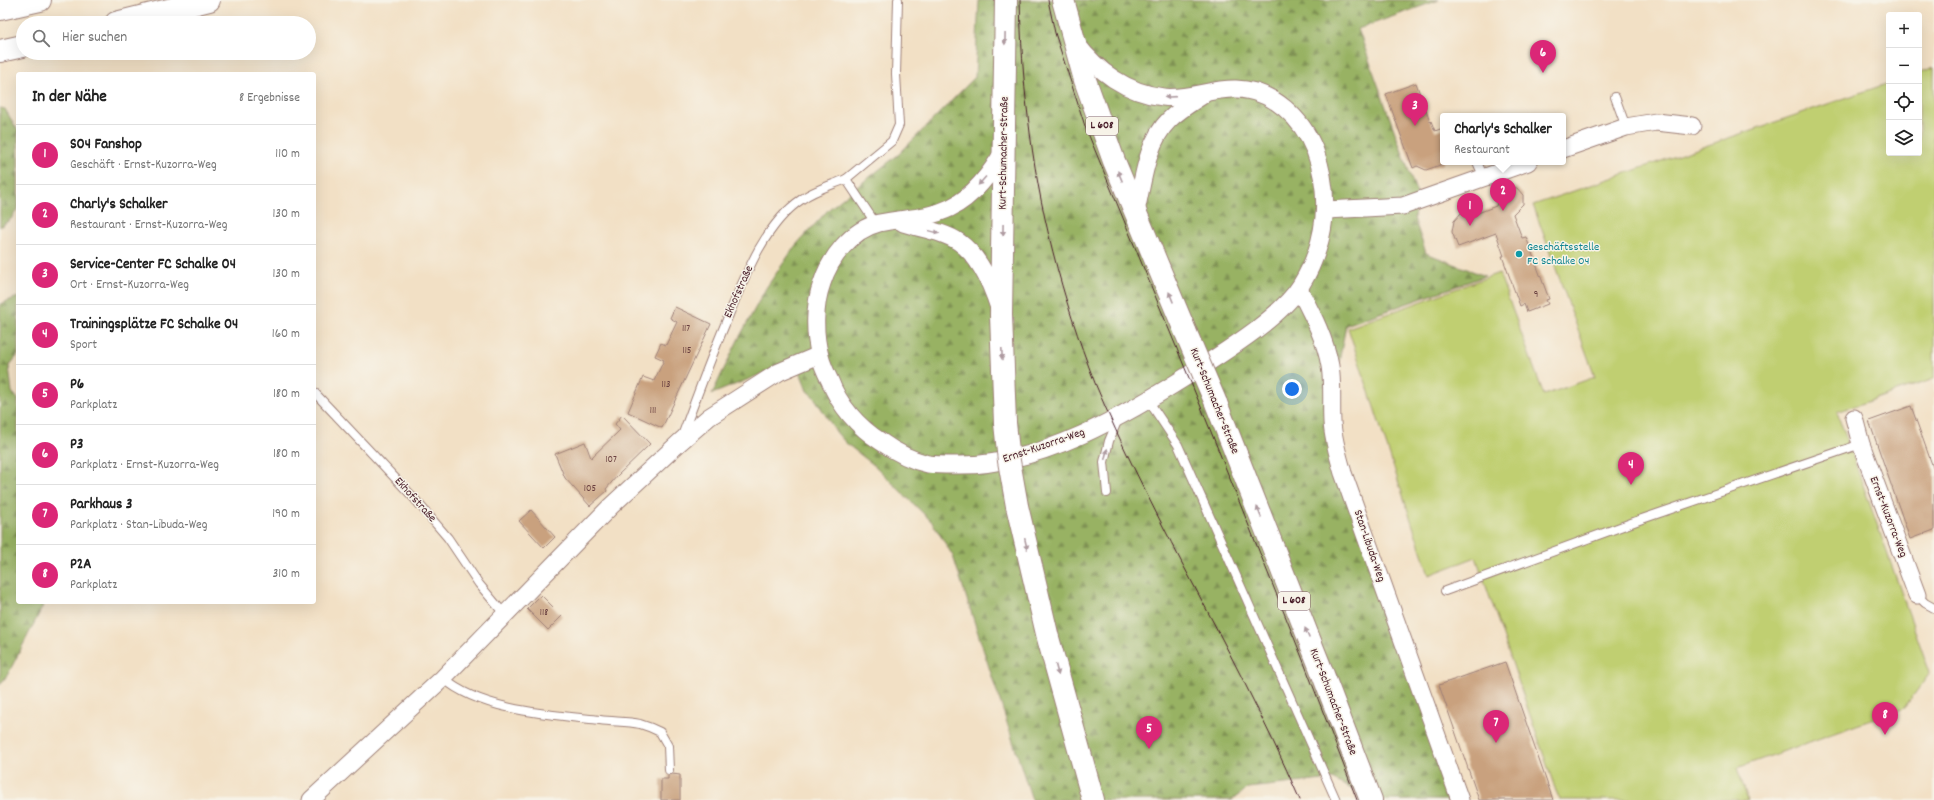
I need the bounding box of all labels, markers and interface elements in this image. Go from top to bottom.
map controls [1886,12,1922,156]
button: + [1886,12,1922,48]
search box [16,16,316,60]
icon: search [30,27,52,49]
text: Hier suchen [62,27,127,49]
one-way arrow [1002,33,1008,46]
pin: 6 [1530,40,1556,73]
button: − [1886,48,1922,84]
button: locate [1886,84,1922,120]
text: In der Nähe [32,86,107,110]
text: 8 Ergebnisse [239,89,300,108]
one-way arrow [1164,93,1176,100]
pin: 3 [1402,93,1428,126]
street label: Kurt-Schumacher-Straße [995,96,1013,210]
popup [1440,113,1566,165]
road number: L 608 [1086,117,1118,135]
text: Charly's Schalker [1454,119,1552,141]
button: layers [1886,120,1922,156]
text: S04 Fanshop [70,134,142,156]
text: Restaurant [1454,141,1510,160]
text: 1 [44,145,46,164]
text: 110 m [275,145,300,164]
text: Geschäft · Ernst-Kuzorra-Weg [70,156,217,175]
one-way arrow [1117,169,1123,181]
one-way arrow [977,176,987,186]
pin: 2 [1490,178,1516,211]
pin: 1 [1457,193,1483,226]
text: Charly's Schalker [70,194,168,216]
text: 2 [42,205,48,224]
text: 130 m [272,205,300,224]
text: Restaurant · Ernst-Kuzorra-Weg [70,216,228,235]
one-way arrow [999,224,1006,236]
one-way arrow [928,229,940,235]
place label: Geschäftsstelle FC Schalke 04 [1527,239,1599,270]
marker: Geschäftsstelle FC Schalke 04 [1514,249,1524,259]
text: Service-Center FC Schalke 04 [70,254,236,276]
street label: Ekhofstraße [720,263,758,321]
text: 3 [42,265,48,284]
text: 130 m [272,265,300,284]
text: Ort · Ernst-Kuzorra-Weg [70,276,189,295]
house number: 9 [1534,288,1538,302]
one-way arrow [1168,291,1174,302]
text: Trainingsplätze FC Schalke 04 [70,314,238,336]
house number: 117 [682,322,690,336]
text: 4 [42,325,48,344]
text: 160 m [272,325,300,344]
text: Sport [70,336,97,355]
house number: 115 [682,344,692,358]
street label: Kurt-Schumacher-Straße [1185,345,1243,457]
one-way arrow [999,348,1005,361]
text: P6 [70,374,84,396]
house number: 113 [662,378,670,392]
your location [1282,379,1302,399]
text: 5 [42,385,48,404]
text: 180 m [273,385,300,404]
text: Parkplatz [70,396,117,415]
house number: 111 [650,404,656,418]
street label: Ernst-Kuzorra-Weg [1001,424,1087,468]
text: P3 [70,434,83,456]
text: 6 [42,445,48,464]
text: 180 m [273,445,300,464]
one-way arrow [1103,448,1109,461]
pin: 4 [1618,452,1644,485]
house number: 107 [605,453,617,467]
text: Parkplatz · Ernst-Kuzorra-Weg [70,456,219,475]
street label: Ekhofstraße [390,474,440,526]
street label: Ernst-Kuzorra-Weg [1865,474,1911,560]
house number: 105 [584,482,596,496]
text: Parkhaus 3 [70,494,132,516]
text: 7 [43,505,47,524]
text: 190 m [272,505,300,524]
one-way arrow [1256,506,1262,517]
street label: Stan-Libuda-Weg [1349,508,1389,584]
text: Parkplatz · Stan-Libuda-Weg [70,516,208,535]
one-way arrow [1024,538,1030,550]
text: P2A [70,554,92,576]
text: 8 [42,565,48,584]
text: 310 m [272,565,300,584]
text: Parkplatz [70,576,117,595]
road number: L 608 [1278,592,1310,610]
house number: 118 [540,606,548,620]
one-way arrow [1303,626,1309,638]
street label: Kurt-Schumacher-Straße [1305,646,1361,758]
one-way arrow [1054,665,1060,677]
pin: 8 [1872,702,1898,735]
pin: 7 [1483,710,1509,743]
pin: 5 [1136,716,1162,749]

